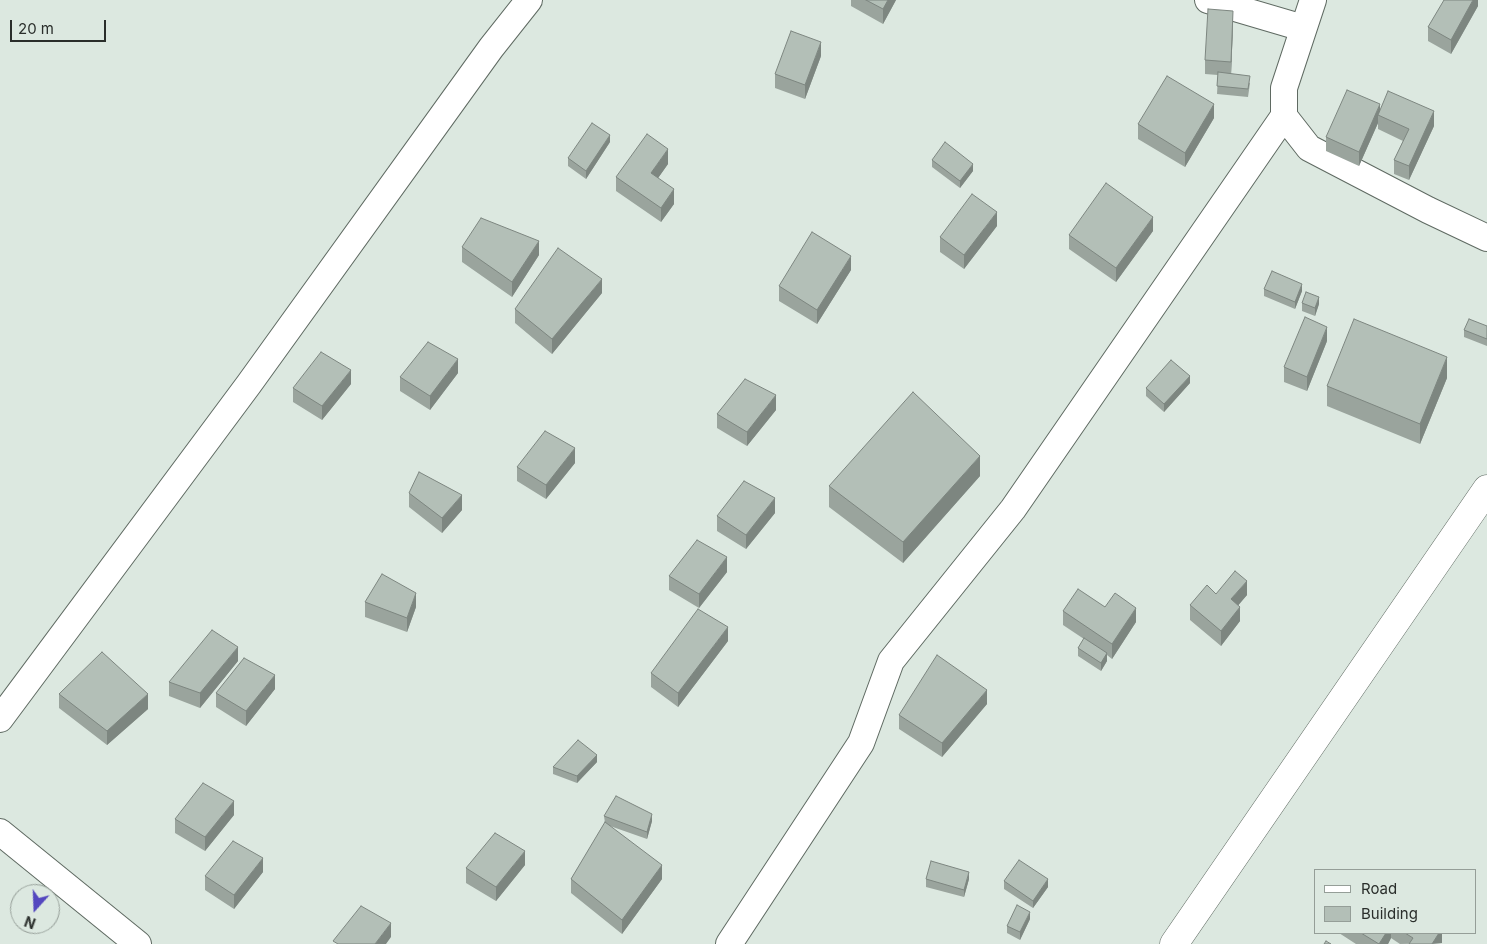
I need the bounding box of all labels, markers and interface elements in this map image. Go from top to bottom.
scale bar [12,10,109,42]
text: 20 m [18,19,54,38]
legend [1314,869,1477,934]
text: Road [1361,879,1397,898]
north arrow [10,884,60,934]
text: Building [1361,904,1418,923]
text: N [22,913,38,932]

